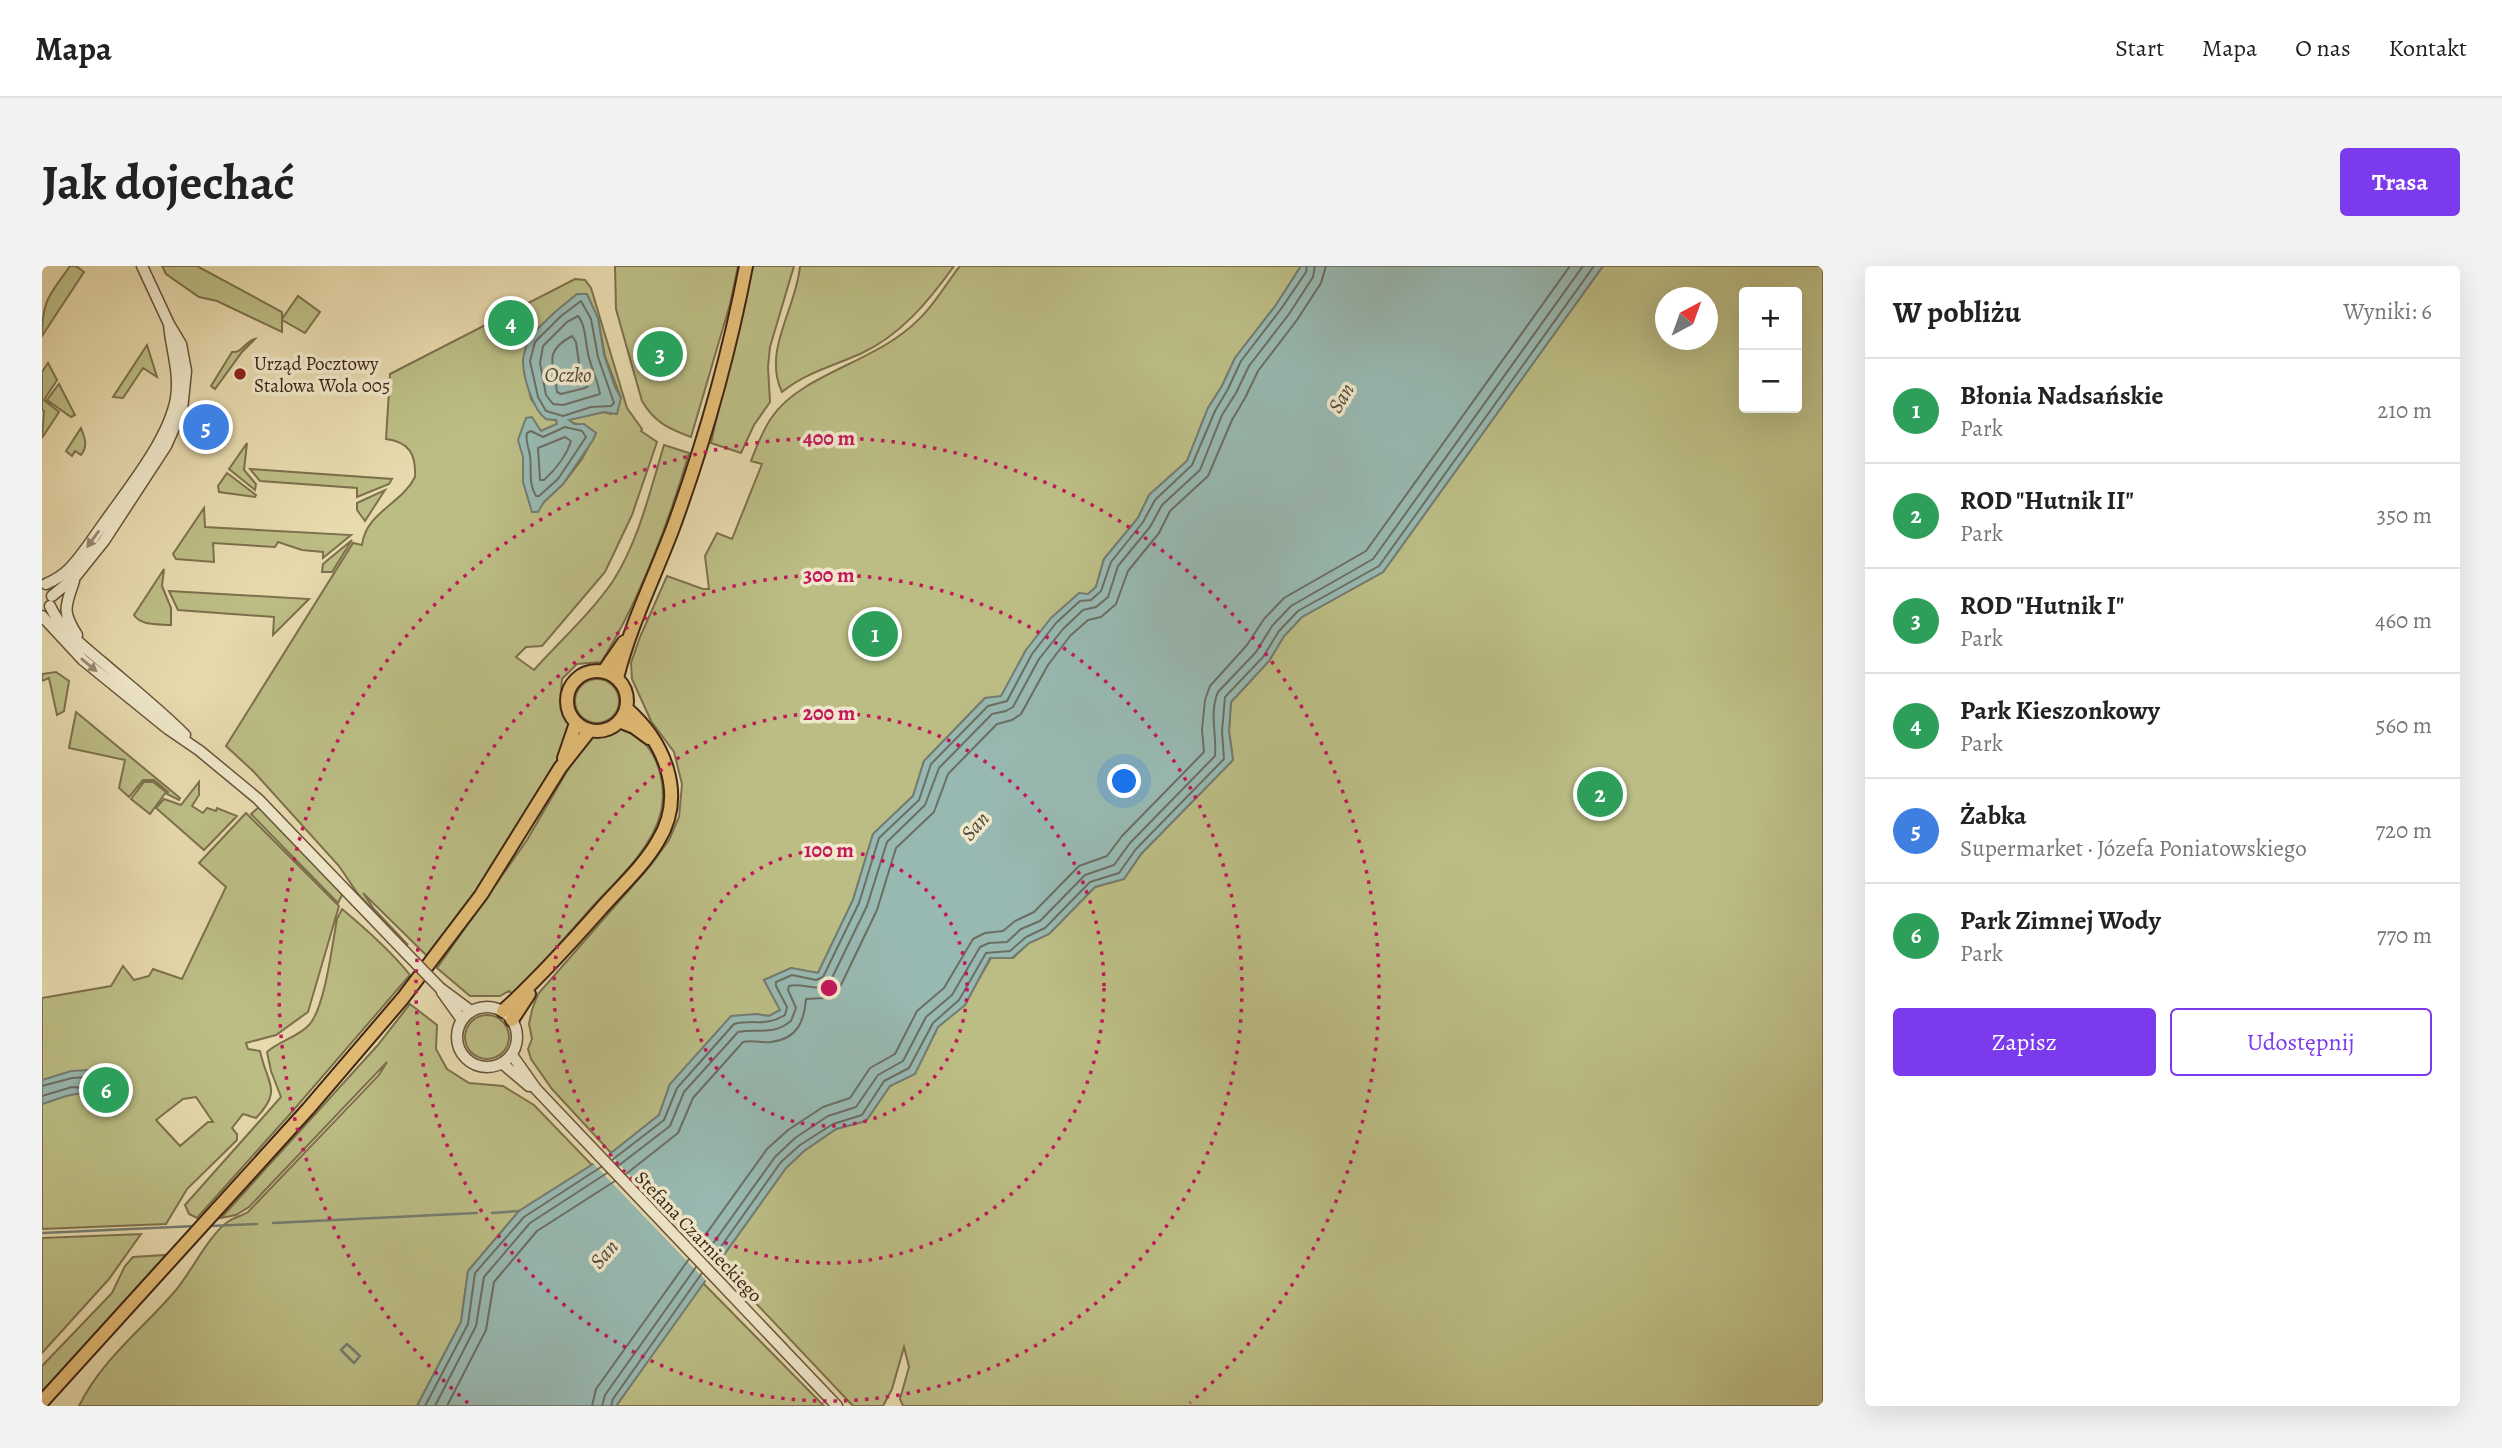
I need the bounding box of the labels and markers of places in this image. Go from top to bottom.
pin: 4 [488,297,534,349]
pin: 3 [637,328,683,380]
place label: Urząd Pocztowy Stalowa Wola 005 [254,351,390,399]
marker: Urząd Pocztowy Stalowa Wola 005 [232,366,248,382]
pin: 5 [183,401,229,453]
pin: 1 [852,608,898,660]
pin: 2 [1577,768,1623,820]
centre of rings [817,976,841,1000]
pin: 6 [83,1064,129,1116]

